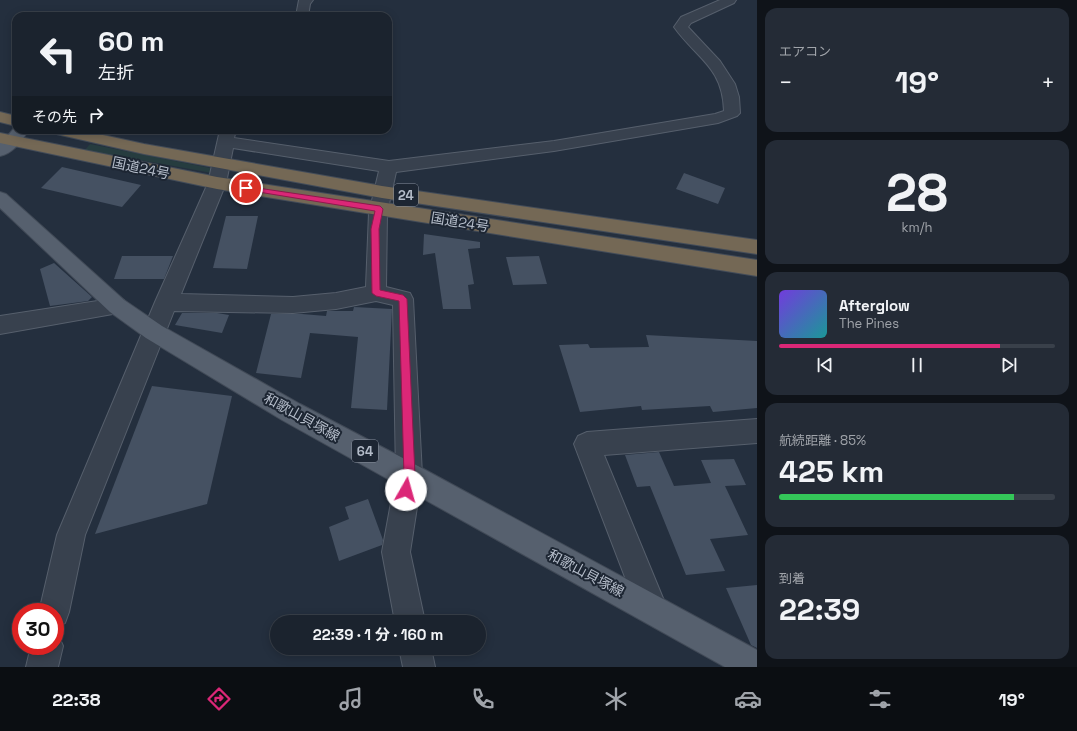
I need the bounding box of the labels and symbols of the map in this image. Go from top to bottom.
street label: 国道24号 [110,153,172,183]
pin [229,171,263,205]
road number: 24 [394,184,418,206]
street label: 国道24号 [430,209,490,235]
street label: 和歌山貝塚線 [261,389,343,445]
road number: 64 [352,440,378,462]
position arrow [385,469,427,511]
street label: 和歌山貝塚線 [545,545,627,601]
speed limit sign: 30 [12,603,64,655]

